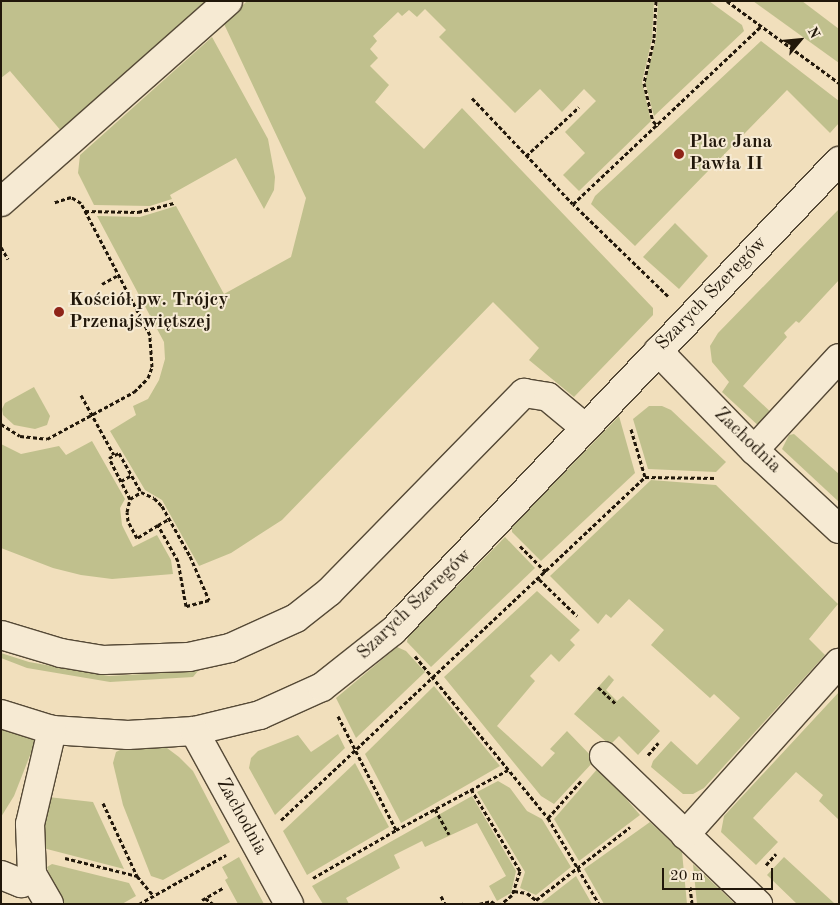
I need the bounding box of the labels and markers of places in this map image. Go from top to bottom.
place label: Plac Jana Pawła II [689,132,772,176]
marker: Plac Jana Pawła II [673,148,685,160]
place label: Kościół pw. Trójcy Przenajświętszej [69,290,228,334]
marker: Kościół pw. Trójcy Przenajświętszej [53,306,65,318]

